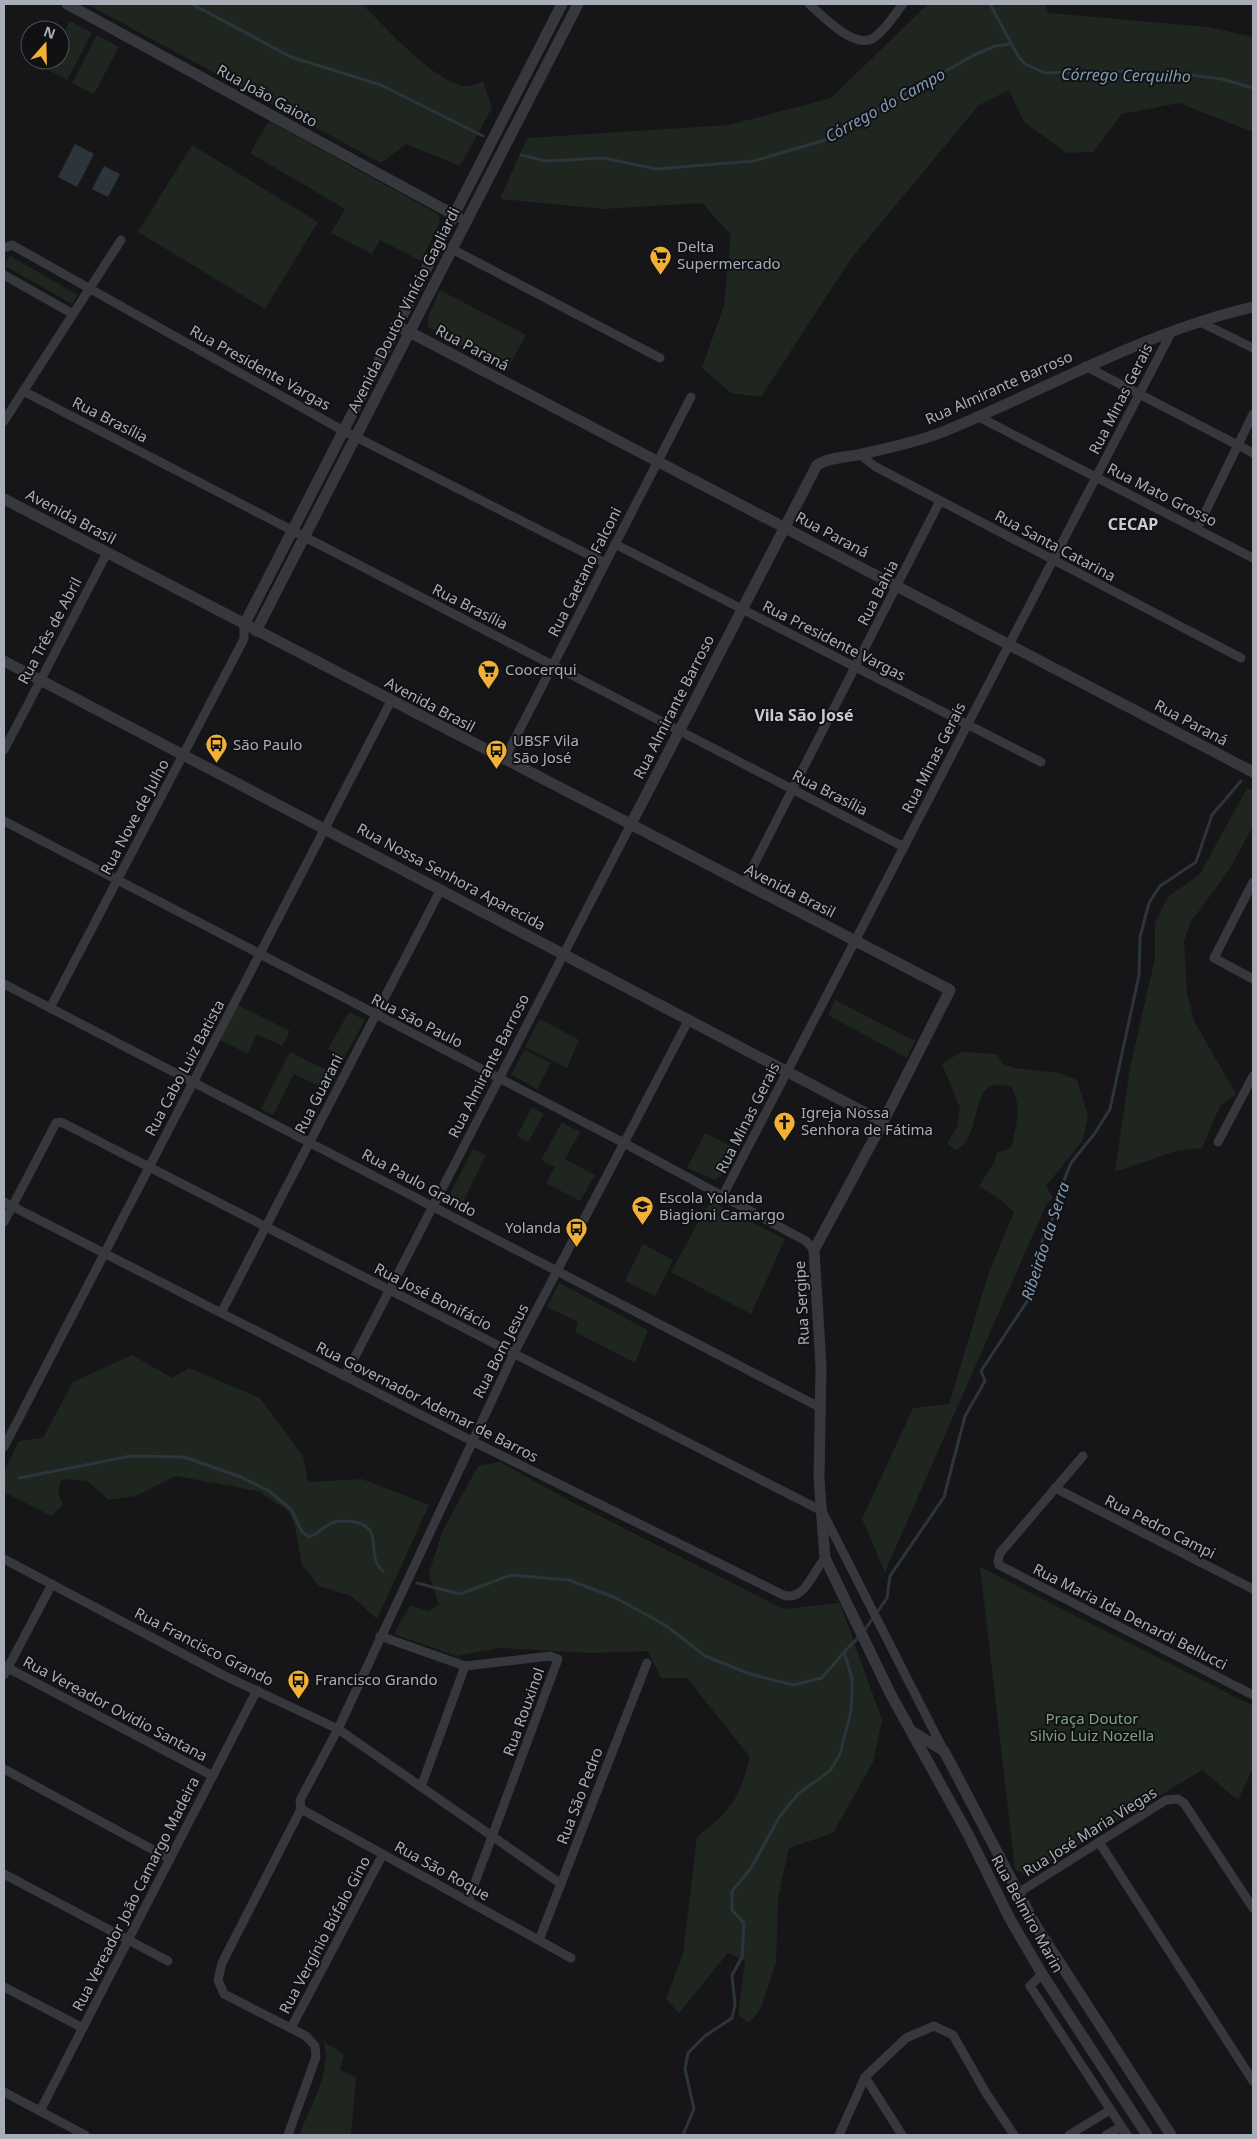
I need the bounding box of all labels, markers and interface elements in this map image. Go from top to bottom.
north arrow [20,20,70,70]
text: N [41,21,58,43]
street label: Rua João Gaioto [214,59,321,131]
water label: Córrego do Campo [821,63,949,147]
water label: Córrego Cerquilho [1061,63,1191,87]
street label: Avenida Doutor Vinício Gagliardi [342,203,464,416]
place label: Delta Supermercado [677,236,781,273]
supermarket icon: Delta Supermercado [649,244,673,275]
street label: Rua Paraná [432,319,513,375]
street label: Rua Presidente Vargas [186,320,334,414]
street label: Rua Minas Gerais [1084,340,1157,457]
street label: Rua Almirante Barroso [922,346,1075,429]
street label: Rua Brasília [69,392,152,447]
street label: Rua Mato Grosso [1104,458,1221,530]
street label: Avenida Brasil [23,484,120,548]
street label: Rua Caetano Falconi [543,503,625,640]
street label: Rua Santa Catarina [992,505,1119,585]
street label: Rua Paraná [792,506,873,562]
district label: CECAP [1108,513,1158,535]
street label: Rua Bahia [852,557,902,629]
street label: Rua Três de Abril [13,574,86,687]
street label: Rua Brasília [429,579,512,634]
street label: Rua Presidente Vargas [759,595,909,685]
street label: Rua Almirante Barroso [628,631,718,782]
supermarket icon: Coocerqui [477,658,501,689]
place label: Coocerqui [505,659,577,679]
street label: Avenida Brasil [382,672,479,736]
street label: Rua Paraná [1151,694,1232,750]
street label: Rua Minas Gerais [897,699,970,816]
district label: Vila São José [754,704,854,726]
place label: UBSF Vila São José [513,730,579,767]
bus stop icon: São Paulo [205,733,229,764]
place label: São Paulo [233,734,302,754]
bus stop icon: UBSF Vila São José [485,738,509,769]
street label: Rua Nove de Julho [95,755,173,878]
street label: Rua Brasília [789,765,872,820]
street label: Rua Nossa Senhora Aparecida [354,818,549,934]
street label: Avenida Brasil [742,859,839,922]
street label: Rua São Paulo [368,988,467,1052]
street label: Rua Almirante Barroso [443,990,533,1141]
street label: Rua Cabo Luiz Batista [140,996,228,1139]
street label: Rua Guarani [289,1050,347,1137]
street label: Rua Minas Gerais [711,1059,784,1176]
place label: Igreja Nossa Senhora de Fátima [801,1102,933,1139]
church icon: Igreja Nossa Senhora de Fátima [773,1110,797,1141]
street label: Rua Paulo Grando [359,1143,480,1221]
water label: Ribeirão da Serra [1016,1179,1074,1303]
place label: Escola Yolanda Biagioni Camargo [659,1187,785,1224]
school or university icon: Escola Yolanda Biagioni Camargo [631,1195,655,1226]
bus stop icon: Yolanda [565,1216,589,1247]
place label: Yolanda [505,1217,561,1237]
street label: Rua José Bonifácio [371,1258,496,1334]
street label: Rua Sergipe [789,1260,813,1346]
street label: Rua Bom Jesus [468,1300,533,1401]
street label: Rua Governador Ademar de Barros [313,1336,542,1466]
street label: Rua Pedro Campi [1102,1490,1219,1563]
street label: Rua Maria Ida Denardi Bellucci [1030,1558,1231,1674]
street label: Rua Francisco Grando [132,1602,277,1690]
street label: Rua Vereador Ovidio Santana [20,1651,211,1765]
street label: Rua Rouxinol [498,1665,548,1759]
bus stop icon: Francisco Grando [287,1668,311,1699]
place label: Francisco Grando [315,1669,438,1689]
park label: Praça Doutor Silvio Luiz Nozella [1030,1708,1154,1745]
street label: Rua São Pedro [551,1744,607,1847]
street label: Rua Vereador João Camargo Madeira [67,1773,203,2014]
street label: Rua José Maria Viegas [1019,1782,1160,1880]
street label: Rua São Roque [391,1836,494,1905]
street label: Rua Belmiro Marin [987,1851,1068,1976]
street label: Rua Vergínio Búfalo Gino [274,1852,374,2017]

